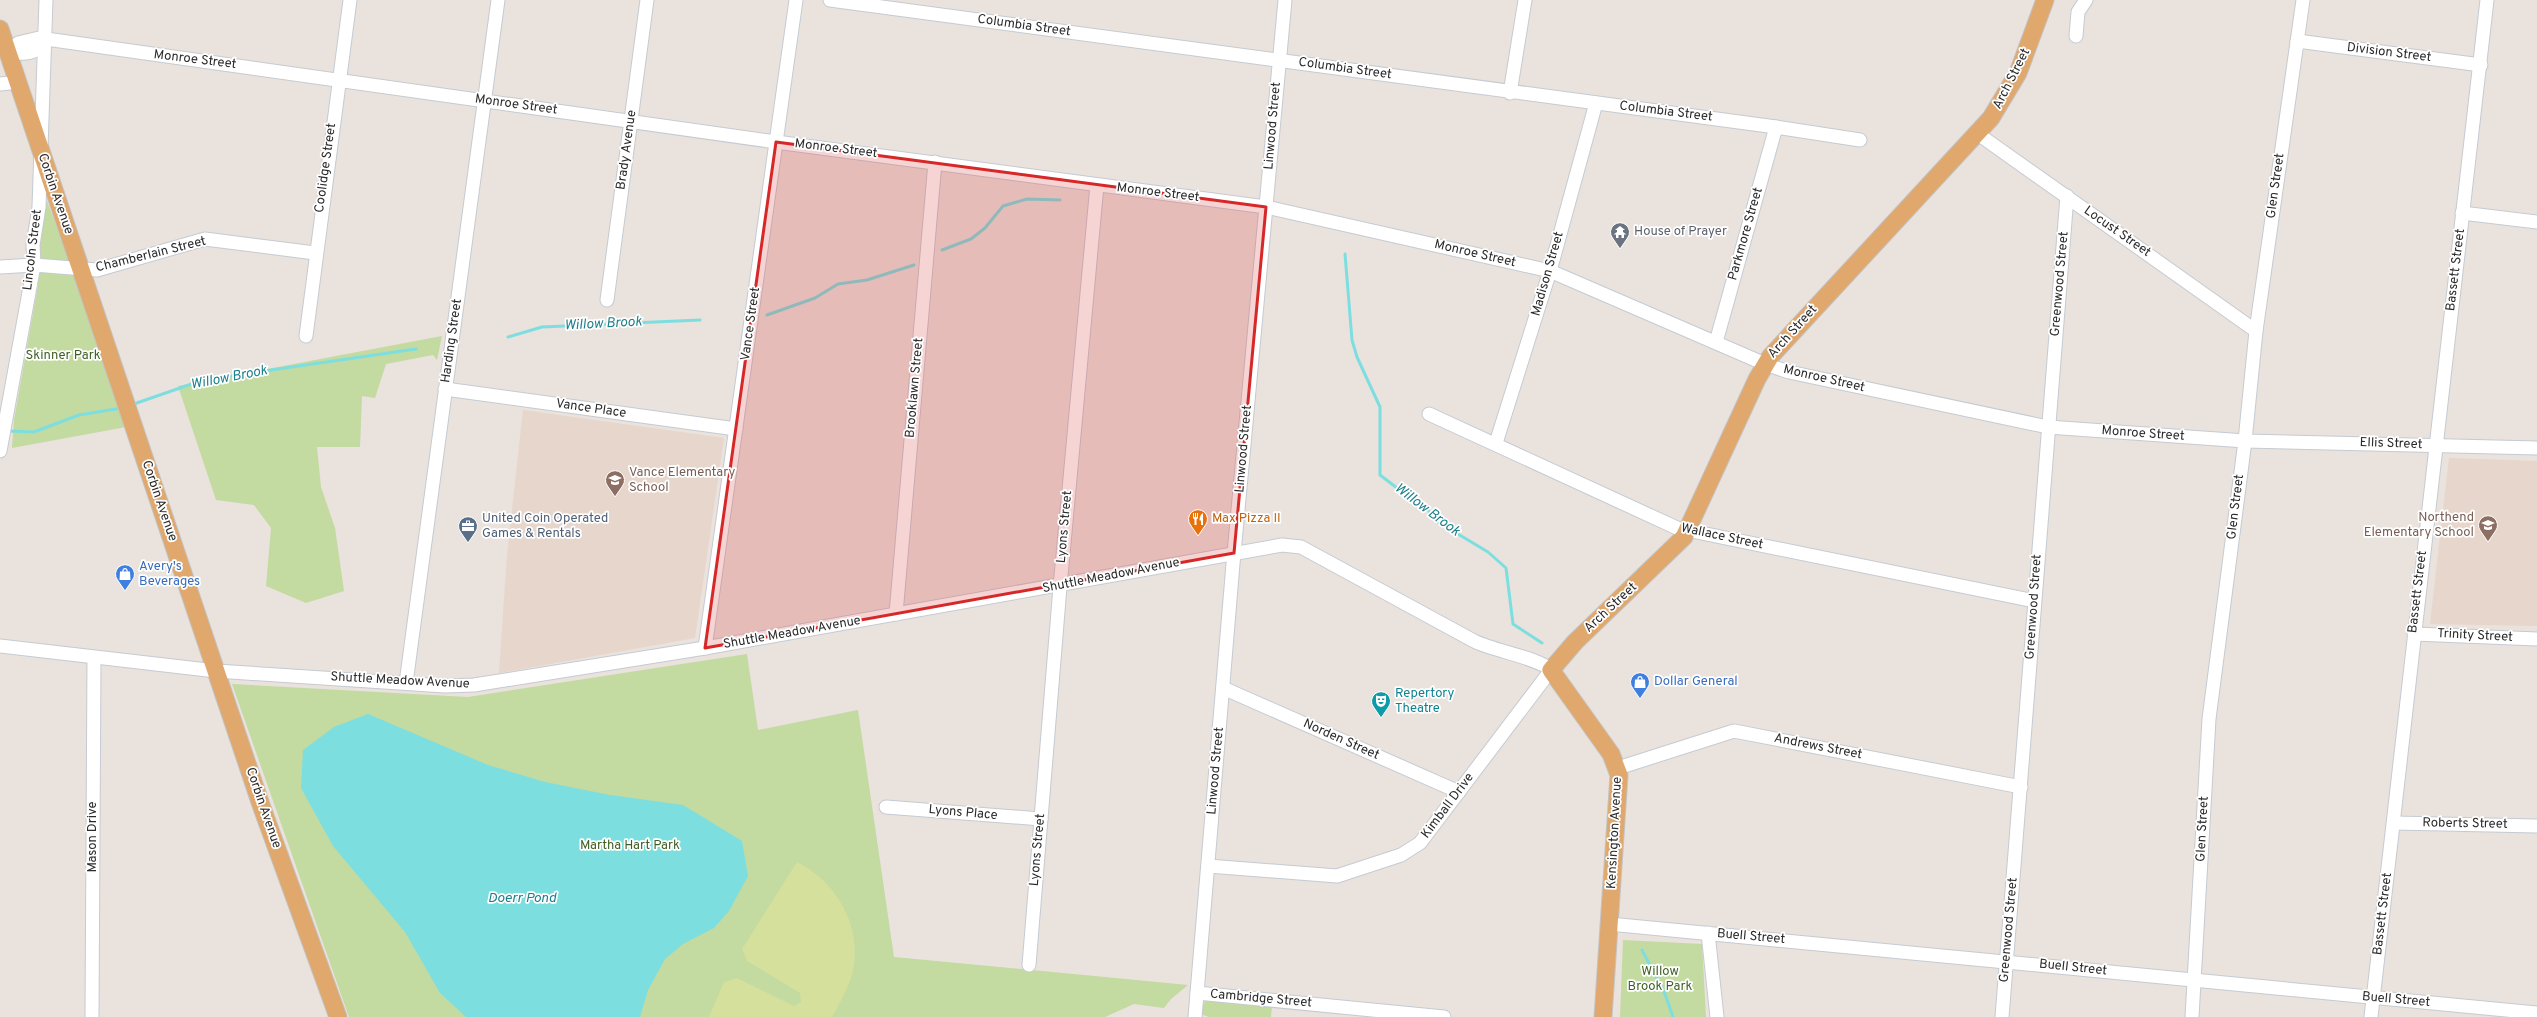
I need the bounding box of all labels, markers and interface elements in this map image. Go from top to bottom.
street label: Columbia Street [976,12,1072,40]
street label: Division Street [2346,40,2432,66]
street label: Arch Street [1990,46,2034,112]
street label: Monroe Street [153,47,237,73]
street label: Columbia Street [1297,55,1393,83]
street label: Linwood Street [1261,81,1285,171]
street label: Monroe Street [474,91,558,119]
street label: Columbia Street [1618,98,1714,126]
street label: Brady Avenue [613,109,641,191]
street label: Coolidge Street [312,122,340,214]
street label: Monroe Street [794,136,878,162]
street label: Corbin Avenue [34,151,76,237]
street label: Glen Street [2264,152,2289,220]
street label: Monroe Street [1116,180,1200,206]
street label: Parkmore Street [1725,186,1767,282]
street label: Locust Street [2080,203,2154,261]
street label: Lincoln Street [20,208,46,291]
temple icon: House of Prayer [1609,221,1631,249]
place label: House of Prayer [1634,224,1727,240]
street label: Bassett Street [2443,228,2469,312]
street label: Madison Street [1528,230,1568,318]
street label: Greenwood Street [2047,231,2073,337]
street label: Chamberlain Street [94,234,208,276]
street label: Monroe Street [1433,237,1517,271]
street label: Vance Street [738,286,764,362]
street label: Harding Street [438,298,466,384]
street label: Arch Street [1765,302,1821,362]
water label: Willow Brook [564,313,643,335]
street label: Brooklawn Street [903,337,927,439]
park label: Skinner Park [25,348,101,364]
water label: Willow Brook [189,362,270,394]
street label: Monroe Street [1782,362,1866,396]
street label: Vance Place [555,396,627,422]
street label: Linwood Street [1232,404,1256,494]
street label: Monroe Street [2101,423,2185,445]
street label: Ellis Street [2359,435,2423,453]
street label: Corbin Avenue [138,458,180,544]
place label: Vance Elementary School [629,465,735,496]
school or university icon: Vance Elementary School [604,469,626,497]
street label: Glen Street [2224,473,2248,541]
water label: Willow Brook [1391,480,1464,541]
street label: Lyons Street [1054,490,1076,564]
restaurant icon: Max Pizza II [1187,508,1209,536]
place label: Northend Elementary School [2364,510,2474,541]
place label: United Coin Operated Games & Rentals [482,511,608,542]
place label: Max Pizza II [1212,511,1281,527]
school or university icon: Northend Elementary School [2477,514,2499,542]
office icon: United Coin Operated Games & Rentals [457,515,479,543]
street label: Wallace Street [1679,520,1765,554]
street label: Bassett Street [2405,550,2431,634]
street label: Greenwood Street [2022,554,2046,660]
street label: Shuttle Meadow Avenue [1041,555,1181,597]
place label: Avery's Beverages [139,559,200,590]
shop icon: Avery's Beverages [114,563,136,591]
street label: Arch Street [1581,580,1641,636]
street label: Shuttle Meadow Avenue [722,613,862,653]
street label: Trinity Street [2437,626,2513,646]
street label: Shuttle Meadow Avenue [330,669,470,693]
shop icon: Dollar General [1629,671,1651,699]
place label: Dollar General [1654,674,1738,690]
place label: Repertory Theatre [1395,686,1455,717]
theatre icon: Repertory Theatre [1370,690,1392,718]
street label: Norden Street [1300,716,1382,764]
street label: Linwood Street [1204,726,1228,816]
street label: Andrews Street [1773,731,1863,763]
street label: Corbin Avenue [242,765,284,851]
street label: Kimball Drive [1418,770,1478,842]
street label: Kensington Avenue [1604,777,1626,889]
street label: Glen Street [2193,796,2213,862]
street label: Mason Drive [85,801,101,873]
street label: Lyons Place [928,802,998,824]
street label: Lyons Street [1027,813,1049,887]
street label: Roberts Street [2422,815,2508,833]
park label: Martha Hart Park [580,838,680,854]
street label: Bassett Street [2370,872,2396,956]
street label: Greenwood Street [1996,877,2022,983]
water label: Doerr Pond [488,890,558,907]
street label: Buell Street [1716,926,1786,948]
street label: Buell Street [2038,956,2108,980]
park label: Willow Brook Park [1628,964,1692,995]
street label: Cambridge Street [1209,987,1313,1011]
street label: Buell Street [2361,989,2431,1011]

